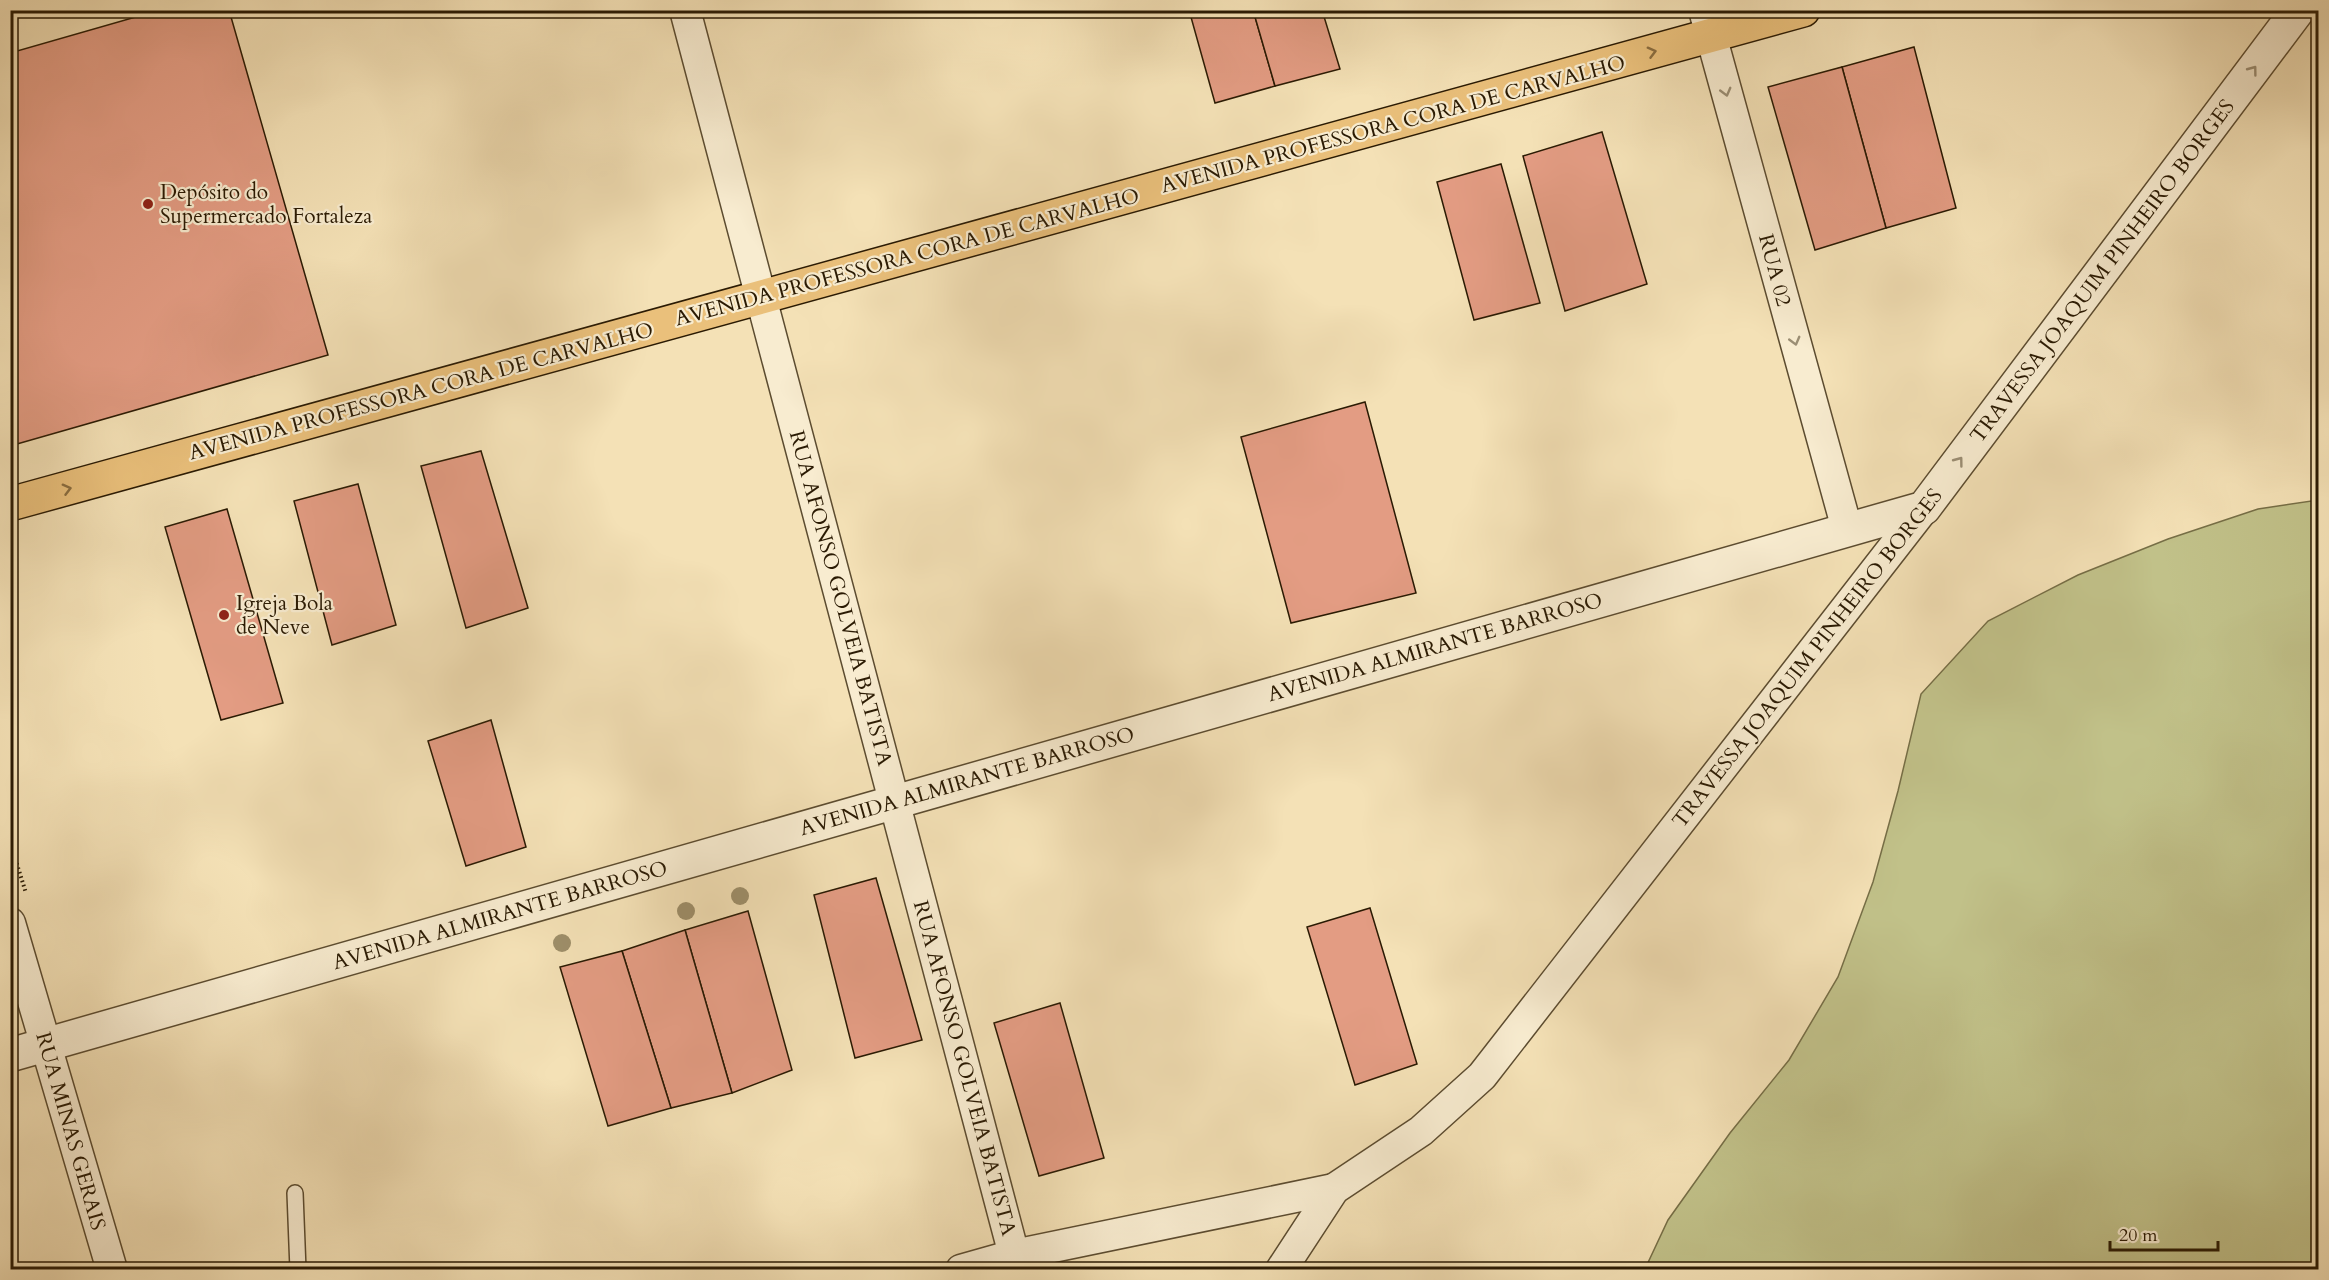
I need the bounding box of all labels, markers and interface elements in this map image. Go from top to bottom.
one-way arrow [1647,47,1657,60]
street label: AVENIDA PROFESSORA CORA DE CARVALHO [1158,48,1629,201]
one-way arrow [2246,66,2257,77]
one-way arrow [1719,86,1731,97]
street label: TRAVESSA JOAQUIM PINHEIRO BORGES [1963,93,2241,449]
place label: Depósito do Supermercado Fortaleza [160,178,372,231]
street label: AVENIDA PROFESSORA CORA DE CARVALHO [672,181,1143,334]
marker: Depósito do Supermercado Fortaleza [141,197,155,211]
street label: RUA 02 [1751,231,1798,310]
street label: AVENIDA PROFESSORA CORA DE CARVALHO [186,315,657,468]
one-way arrow [1788,335,1800,346]
street label: RUA AFONSO GOLVEIA BATISTA [782,427,899,769]
one-way arrow [1952,456,1963,467]
street label: TRAVESSA JOAQUIM PINHEIRO BORGES [1666,482,1949,834]
one-way arrow [62,483,72,496]
street label: AVENIDA ALMIRANTE BARROSO [1264,586,1606,709]
place label: Igreja Bola de Neve [236,589,333,642]
marker: Igreja Bola de Neve [217,608,231,622]
street label: AVENIDA ALMIRANTE BARROSO [796,720,1138,843]
street label: AVENIDA ALMIRANTE BARROSO [329,854,671,977]
street label: RUA AFONSO GOLVEIA BATISTA [906,897,1023,1239]
street label: RUA MINAS GERAIS [28,1029,113,1234]
scale bar [2110,1214,2218,1252]
text: 20 m [2119,1223,2158,1248]

